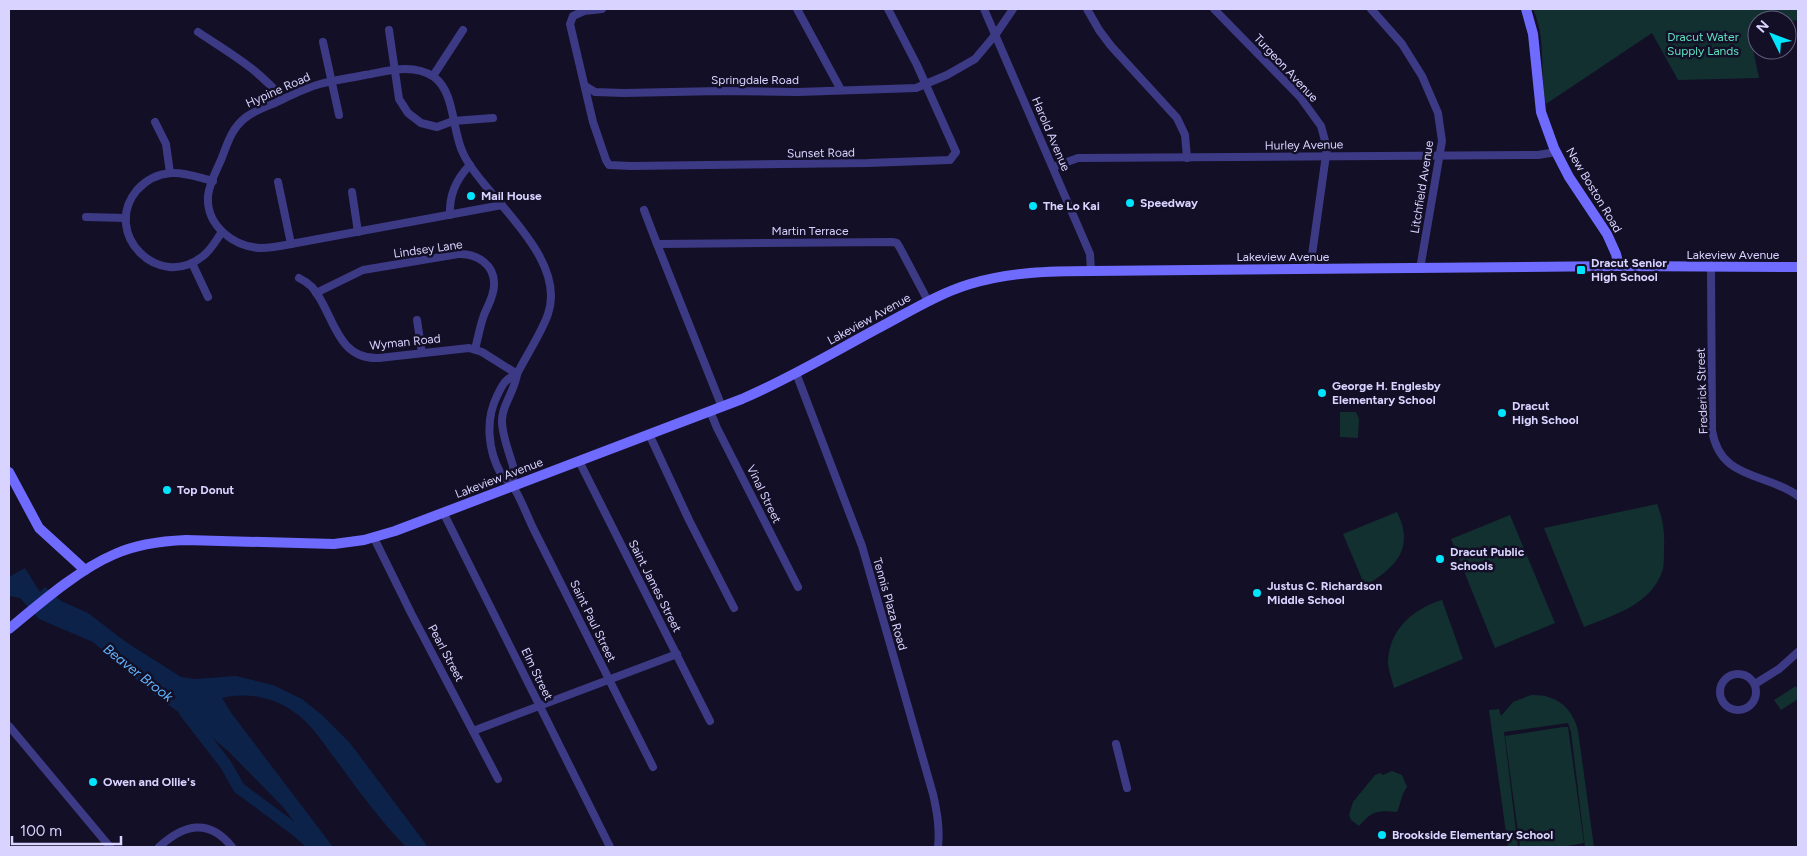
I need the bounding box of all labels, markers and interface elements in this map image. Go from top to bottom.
north arrow [1747,10,1797,60]
text: N [1753,17,1773,36]
park label: Dracut Water Supply Lands [1667,30,1739,58]
street label: Turgeon Avenue [1251,31,1321,105]
street label: Hypine Road [244,70,312,110]
street label: Springdale Road [711,73,799,87]
street label: Harold Avenue [1029,95,1073,174]
street label: Hurley Avenue [1265,137,1344,153]
street label: Litchfield Avenue [1408,139,1436,234]
street label: Sunset Road [787,145,855,161]
street label: New Boston Road [1563,145,1625,235]
place label: Mail House [481,189,542,203]
marker: Mail House [465,190,477,202]
place label: Speedway [1140,196,1198,210]
marker: Speedway [1124,197,1136,209]
place label: The Lo Kai [1043,199,1100,213]
marker: The Lo Kai [1027,200,1039,212]
street label: Martin Terrace [771,224,849,238]
street label: Lindsey Lane [393,237,464,261]
street label: Lakeview Avenue [1687,248,1780,262]
street label: Lakeview Avenue [1237,250,1330,264]
place label: Dracut Senior High School [1591,256,1667,284]
marker: Dracut Senior High School [1575,264,1587,276]
street label: Lakeview Avenue [825,290,913,348]
street label: Wyman Road [369,331,441,353]
street label: Frederick Street [1693,347,1711,434]
place label: George H. Englesby Elementary School [1332,379,1441,407]
marker: George H. Englesby Elementary School [1316,387,1328,399]
place label: Dracut High School [1512,399,1579,427]
marker: Dracut High School [1496,407,1508,419]
street label: Lakeview Avenue [453,455,545,501]
street label: Vinal Street [744,463,784,526]
place label: Top Donut [177,483,234,497]
marker: Top Donut [161,484,173,496]
street label: Saint James Street [626,538,685,635]
place label: Dracut Public Schools [1450,545,1525,573]
marker: Dracut Public Schools [1434,553,1446,565]
street label: Tennis Plaza Road [870,556,910,652]
street label: Saint Paul Street [567,578,619,665]
place label: Justus C. Richardson Middle School [1267,579,1383,607]
marker: Justus C. Richardson Middle School [1251,587,1263,599]
street label: Pearl Street [425,622,467,684]
water label: Beaver Brook [100,641,177,706]
street label: Elm Street [518,646,556,703]
place label: Owen and Ollie's [103,775,196,789]
marker: Owen and Ollie's [87,776,99,788]
scale bar [12,814,121,846]
text: 100 m [20,822,62,840]
place label: Brookside Elementary School [1392,828,1553,842]
marker: Brookside Elementary School [1376,829,1388,841]

